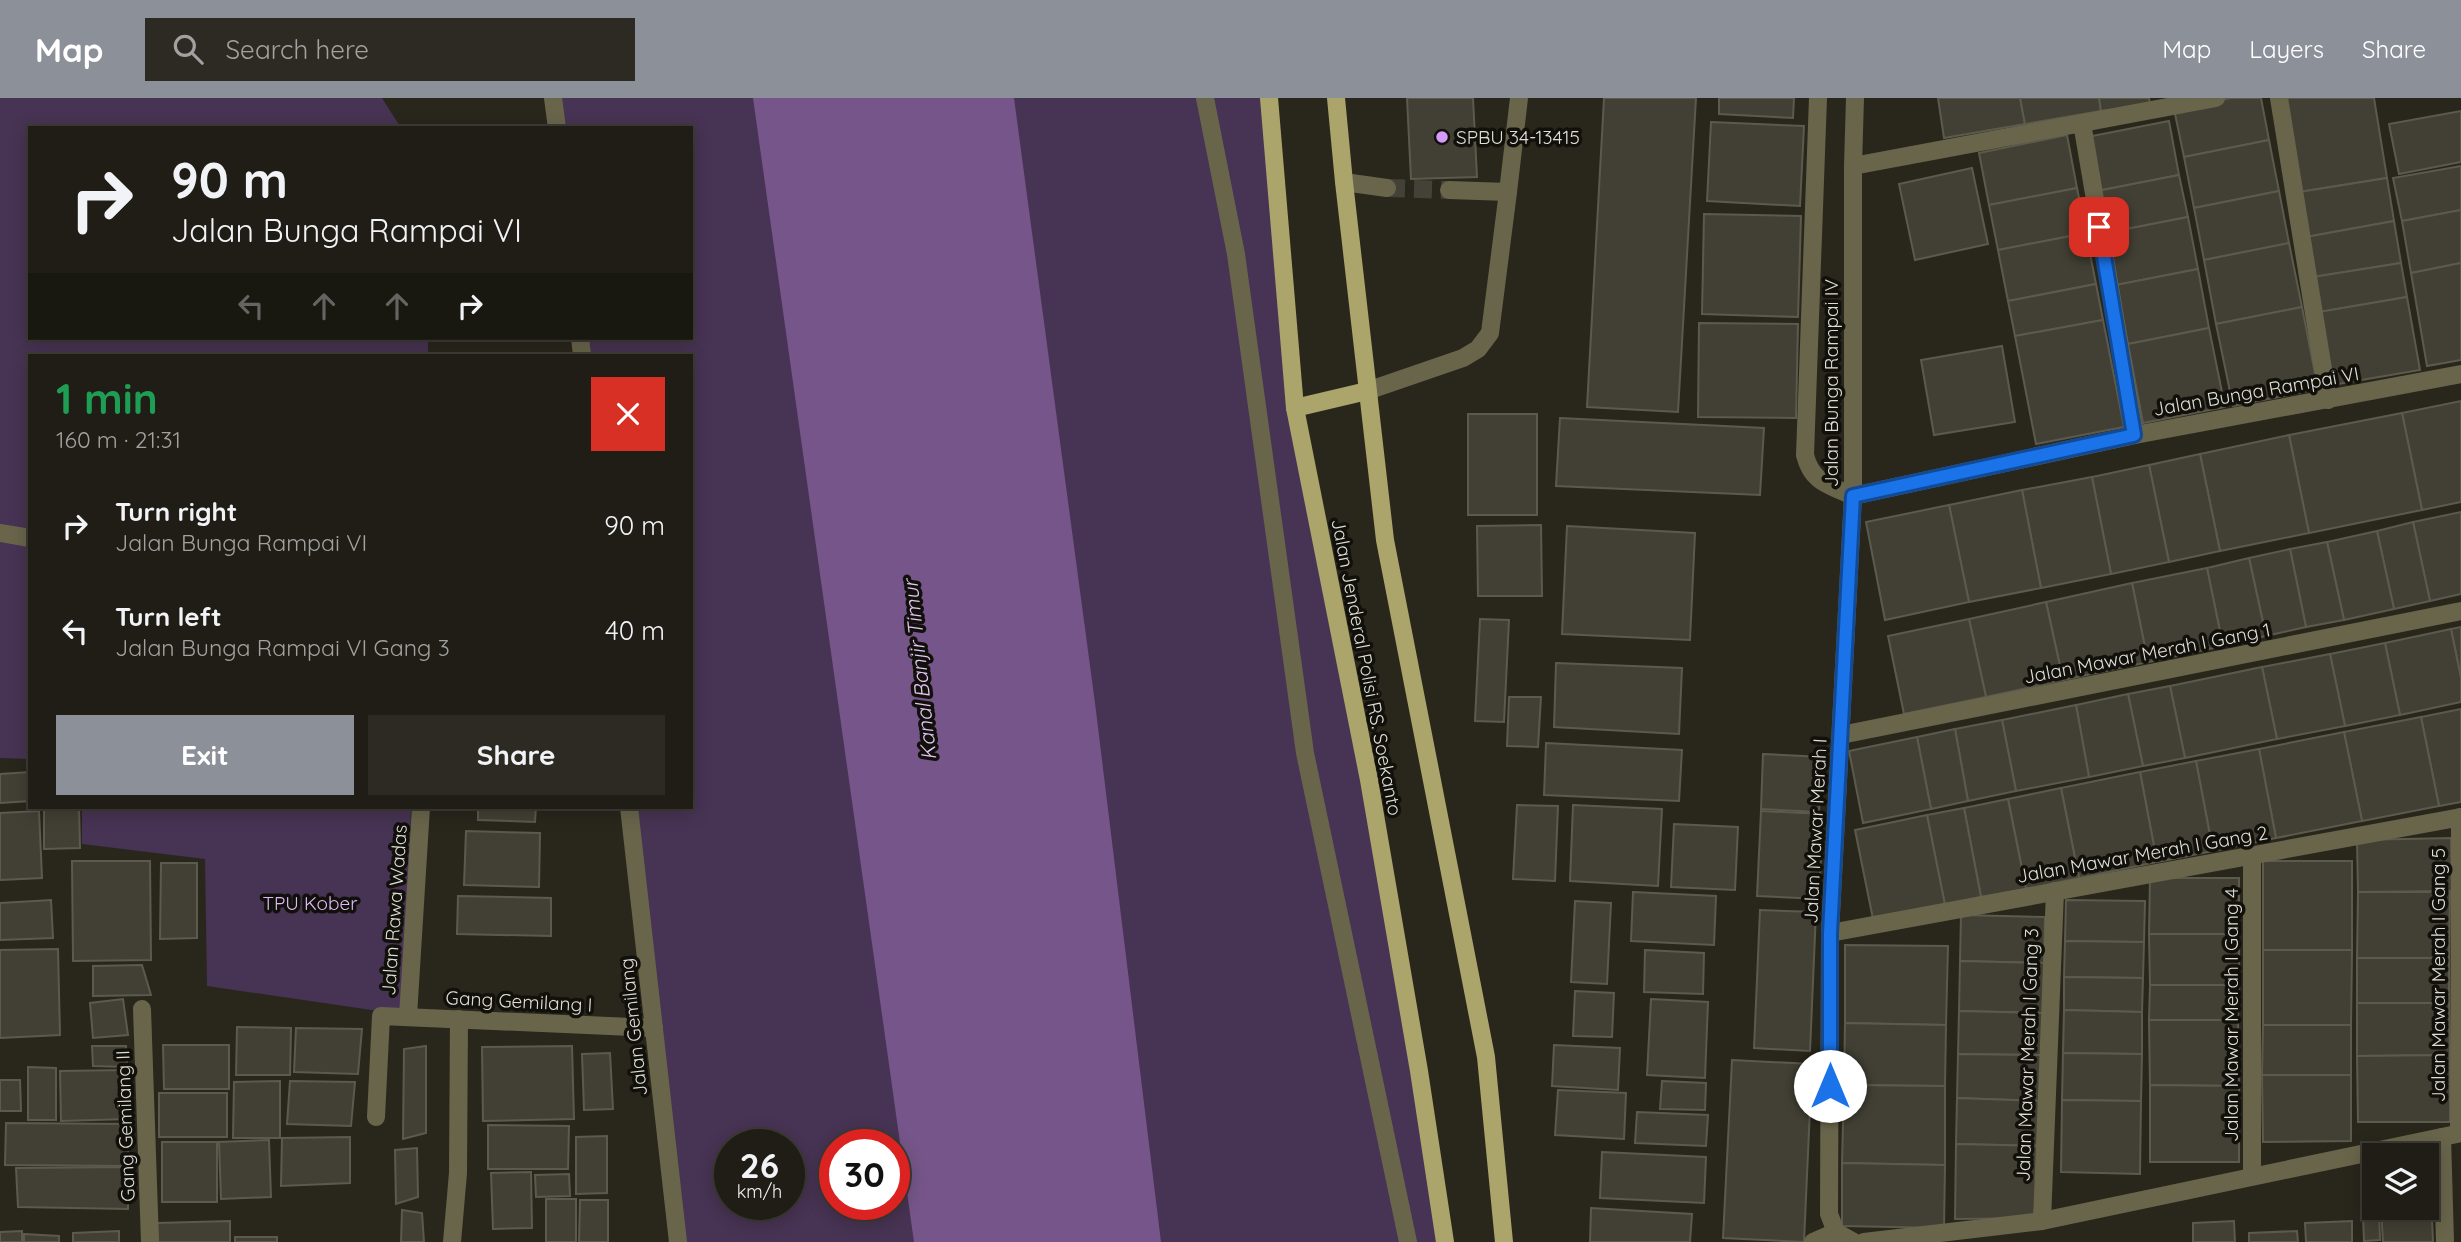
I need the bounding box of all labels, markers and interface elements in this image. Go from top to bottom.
search box [145,18,635,81]
text: Map [35,29,103,70]
icon: search [169,30,207,68]
text: Search here [225,33,369,66]
text: Map [2162,34,2211,64]
text: Layers [2249,34,2324,64]
text: Share [2362,34,2426,64]
place label: SPBU 34-13415 [1456,125,1580,149]
marker: SPBU 34-13415 [1434,129,1450,145]
text: 90 m [171,149,288,210]
icon: right [56,154,147,245]
pin [2069,197,2129,257]
icon: arrive [2080,208,2118,246]
text: Jalan Bunga Rampai VI [171,210,522,250]
street label: Jalan Bunga Rampai IV [1819,279,1843,487]
icon: left [232,287,270,325]
icon: ahead [305,287,343,325]
icon: ahead [378,287,416,325]
icon: right [451,287,489,325]
street label: Jalan Bunga Rampai VI [2151,361,2361,421]
text: 1 min [56,372,158,425]
button: close [591,377,665,451]
text: 160 m · 21:31 [56,425,181,454]
text: Turn right [115,495,237,528]
icon: right [56,507,94,545]
text: 90 m [604,509,665,542]
street label: Jalan Jenderal Polisi RS. Soekanto [1326,516,1408,818]
text: Jalan Bunga Rampai VI [115,528,367,557]
water label: Kanal Banjir Timur [896,576,941,762]
text: Turn left [115,600,222,633]
icon: left [56,612,94,650]
text: 40 m [605,614,665,647]
street label: Jalan Mawar Merah I Gang 1 [2022,617,2272,689]
text: Jalan Bunga Rampai VI Gang 3 [115,633,450,662]
button: Exit [56,715,354,795]
button: Share [368,715,665,795]
street label: Jalan Mawar Merah I [1798,738,1832,924]
street label: Jalan Mawar Merah I Gang 2 [2015,820,2269,888]
street label: Jalan Rawa Wadas [376,824,412,996]
street label: Jalan Mawar Merah I Gang 5 [2426,848,2450,1102]
street label: Jalan Mawar Merah I Gang 4 [2219,888,2243,1142]
park label: TPU Kober [262,891,358,915]
street label: Jalan Mawar Merah I Gang 3 [2011,928,2043,1182]
street label: Jalan Gemilang [614,957,652,1097]
street label: Gang Gemilang I [445,985,593,1017]
position arrow [1793,1049,1867,1123]
street label: Gang Gemilang II [110,1050,140,1202]
speed limit sign: 30 [819,1129,910,1220]
text: 26 [740,1143,779,1187]
map controls [2362,1143,2439,1220]
button: layers [2362,1143,2439,1220]
text: km/h [737,1180,782,1203]

